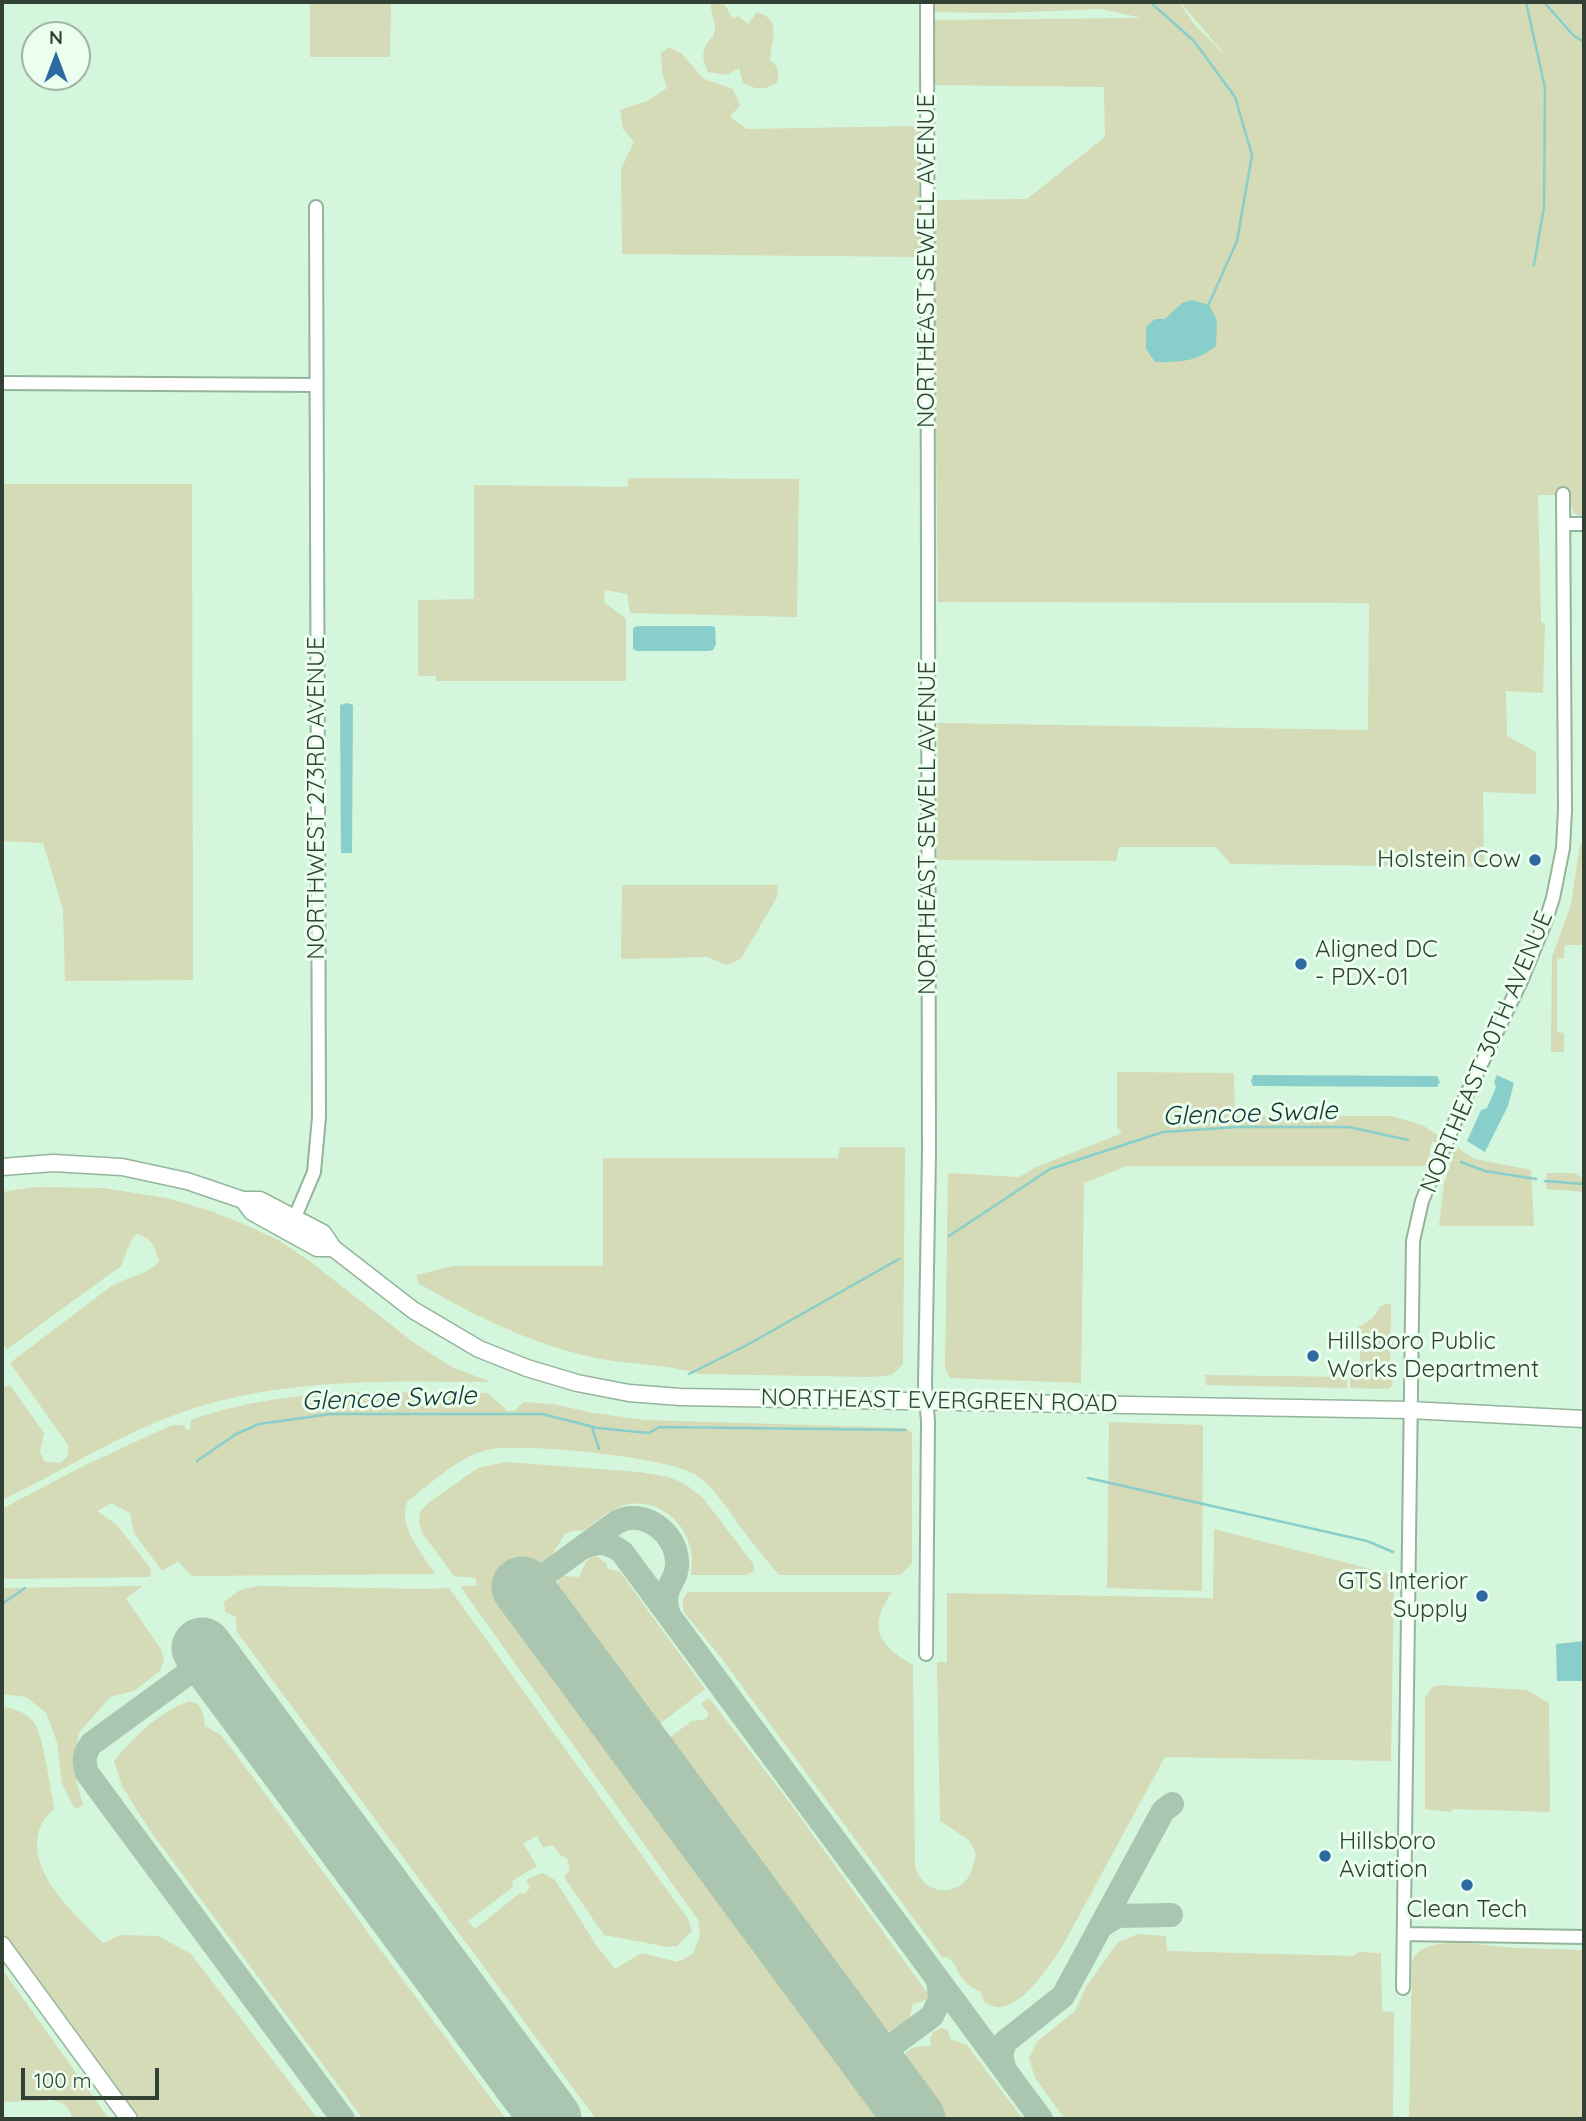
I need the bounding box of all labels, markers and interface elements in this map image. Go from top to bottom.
north arrow [21,21,91,91]
text: N [49,25,63,49]
street label: NORTHEAST SEWELL AVENUE [913,94,941,428]
street label: NORTHWEST 273RD AVENUE [303,636,331,960]
street label: NORTHEAST SEWELL AVENUE [914,661,942,995]
place label: Holstein Cow [1377,846,1521,874]
marker: Holstein Cow [1527,852,1543,868]
street label: NORTHEAST 30TH AVENUE [1415,907,1559,1197]
place label: Aligned DC - PDX-01 [1315,936,1438,992]
marker: Aligned DC - PDX-01 [1293,956,1309,972]
water label: Glencoe Swale [1162,1095,1338,1133]
place label: Hillsboro Public Works Department [1327,1328,1539,1384]
marker: Hillsboro Public Works Department [1305,1348,1321,1364]
water label: Glencoe Swale [301,1380,477,1418]
street label: NORTHEAST EVERGREEN ROAD [760,1383,1118,1419]
place label: GTS Interior Supply [1338,1568,1468,1624]
marker: GTS Interior Supply [1474,1588,1490,1604]
place label: Hillsboro Aviation [1339,1828,1436,1884]
marker: Hillsboro Aviation [1317,1848,1333,1864]
marker: Clean Tech [1459,1877,1475,1893]
place label: Clean Tech [1407,1896,1527,1924]
scale bar [24,2054,163,2098]
text: 100 m [34,2067,92,2093]

